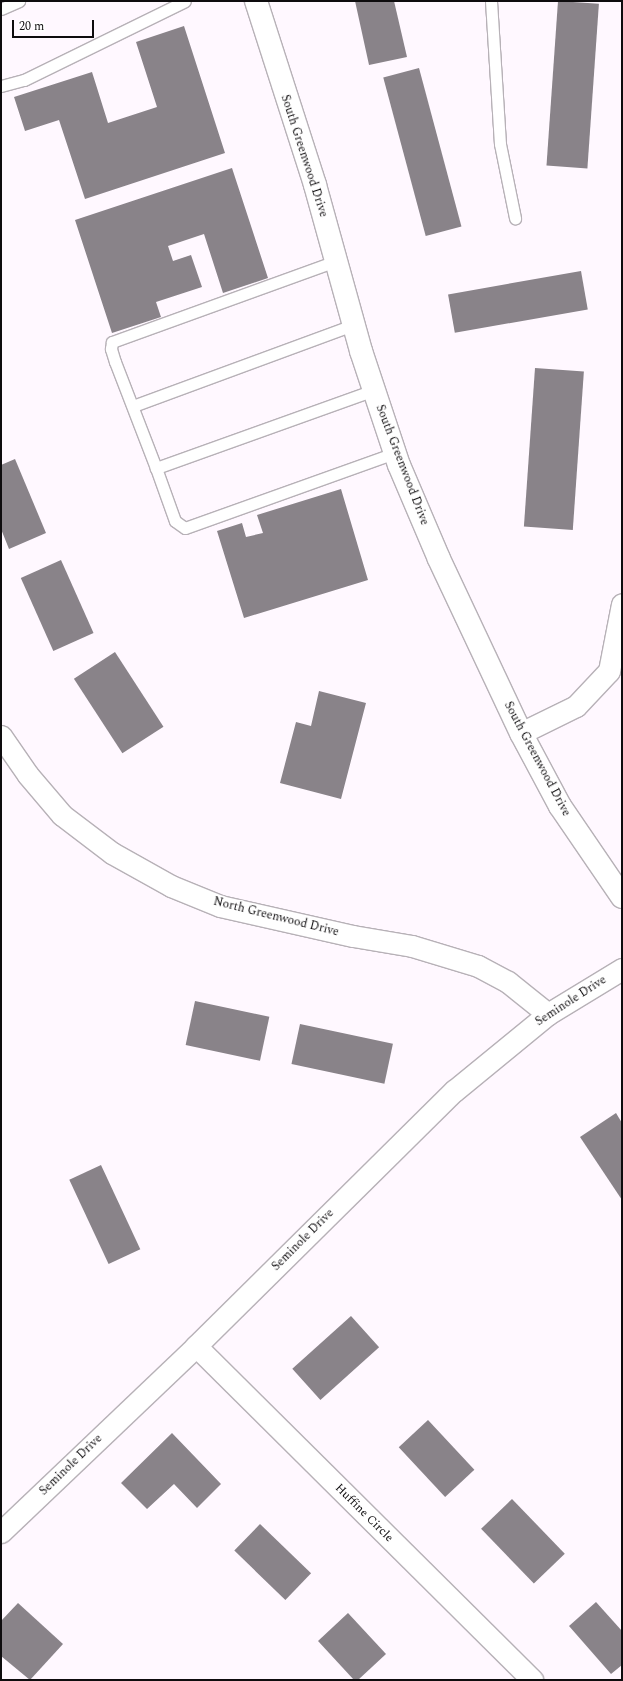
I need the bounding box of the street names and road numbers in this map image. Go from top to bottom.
street label: South Greenwood Drive [277,93,331,219]
street label: South Greenwood Drive [372,403,432,527]
street label: South Greenwood Drive [501,699,573,819]
street label: North Greenwood Drive [212,894,340,940]
street label: Seminole Drive [533,973,609,1029]
street label: Seminole Drive [269,1206,337,1274]
street label: Seminole Drive [37,1431,105,1499]
street label: Huffine Circle [332,1481,396,1545]

